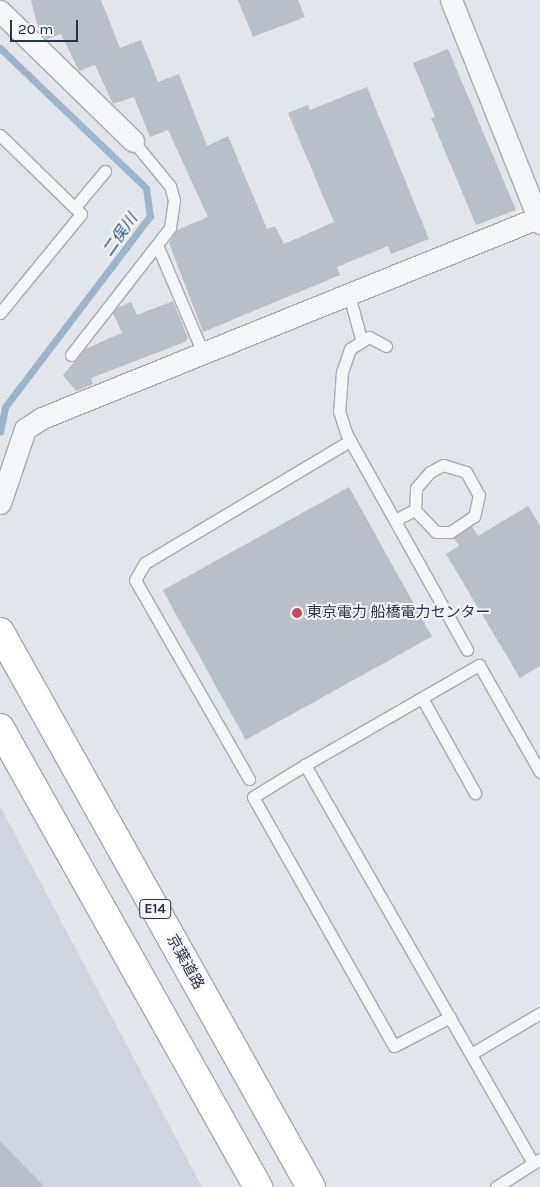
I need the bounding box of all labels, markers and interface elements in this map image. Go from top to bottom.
scale bar [12,10,80,42]
text: 20 m [18,20,53,38]
water label: 二俣川 [98,210,142,260]
place label: 東京電力 船橋電力センター [307,604,491,622]
marker: 東京電力 船橋電力センター [291,607,303,619]
road number: E14 [139,898,171,921]
street label: 京葉道路 [163,931,207,993]

